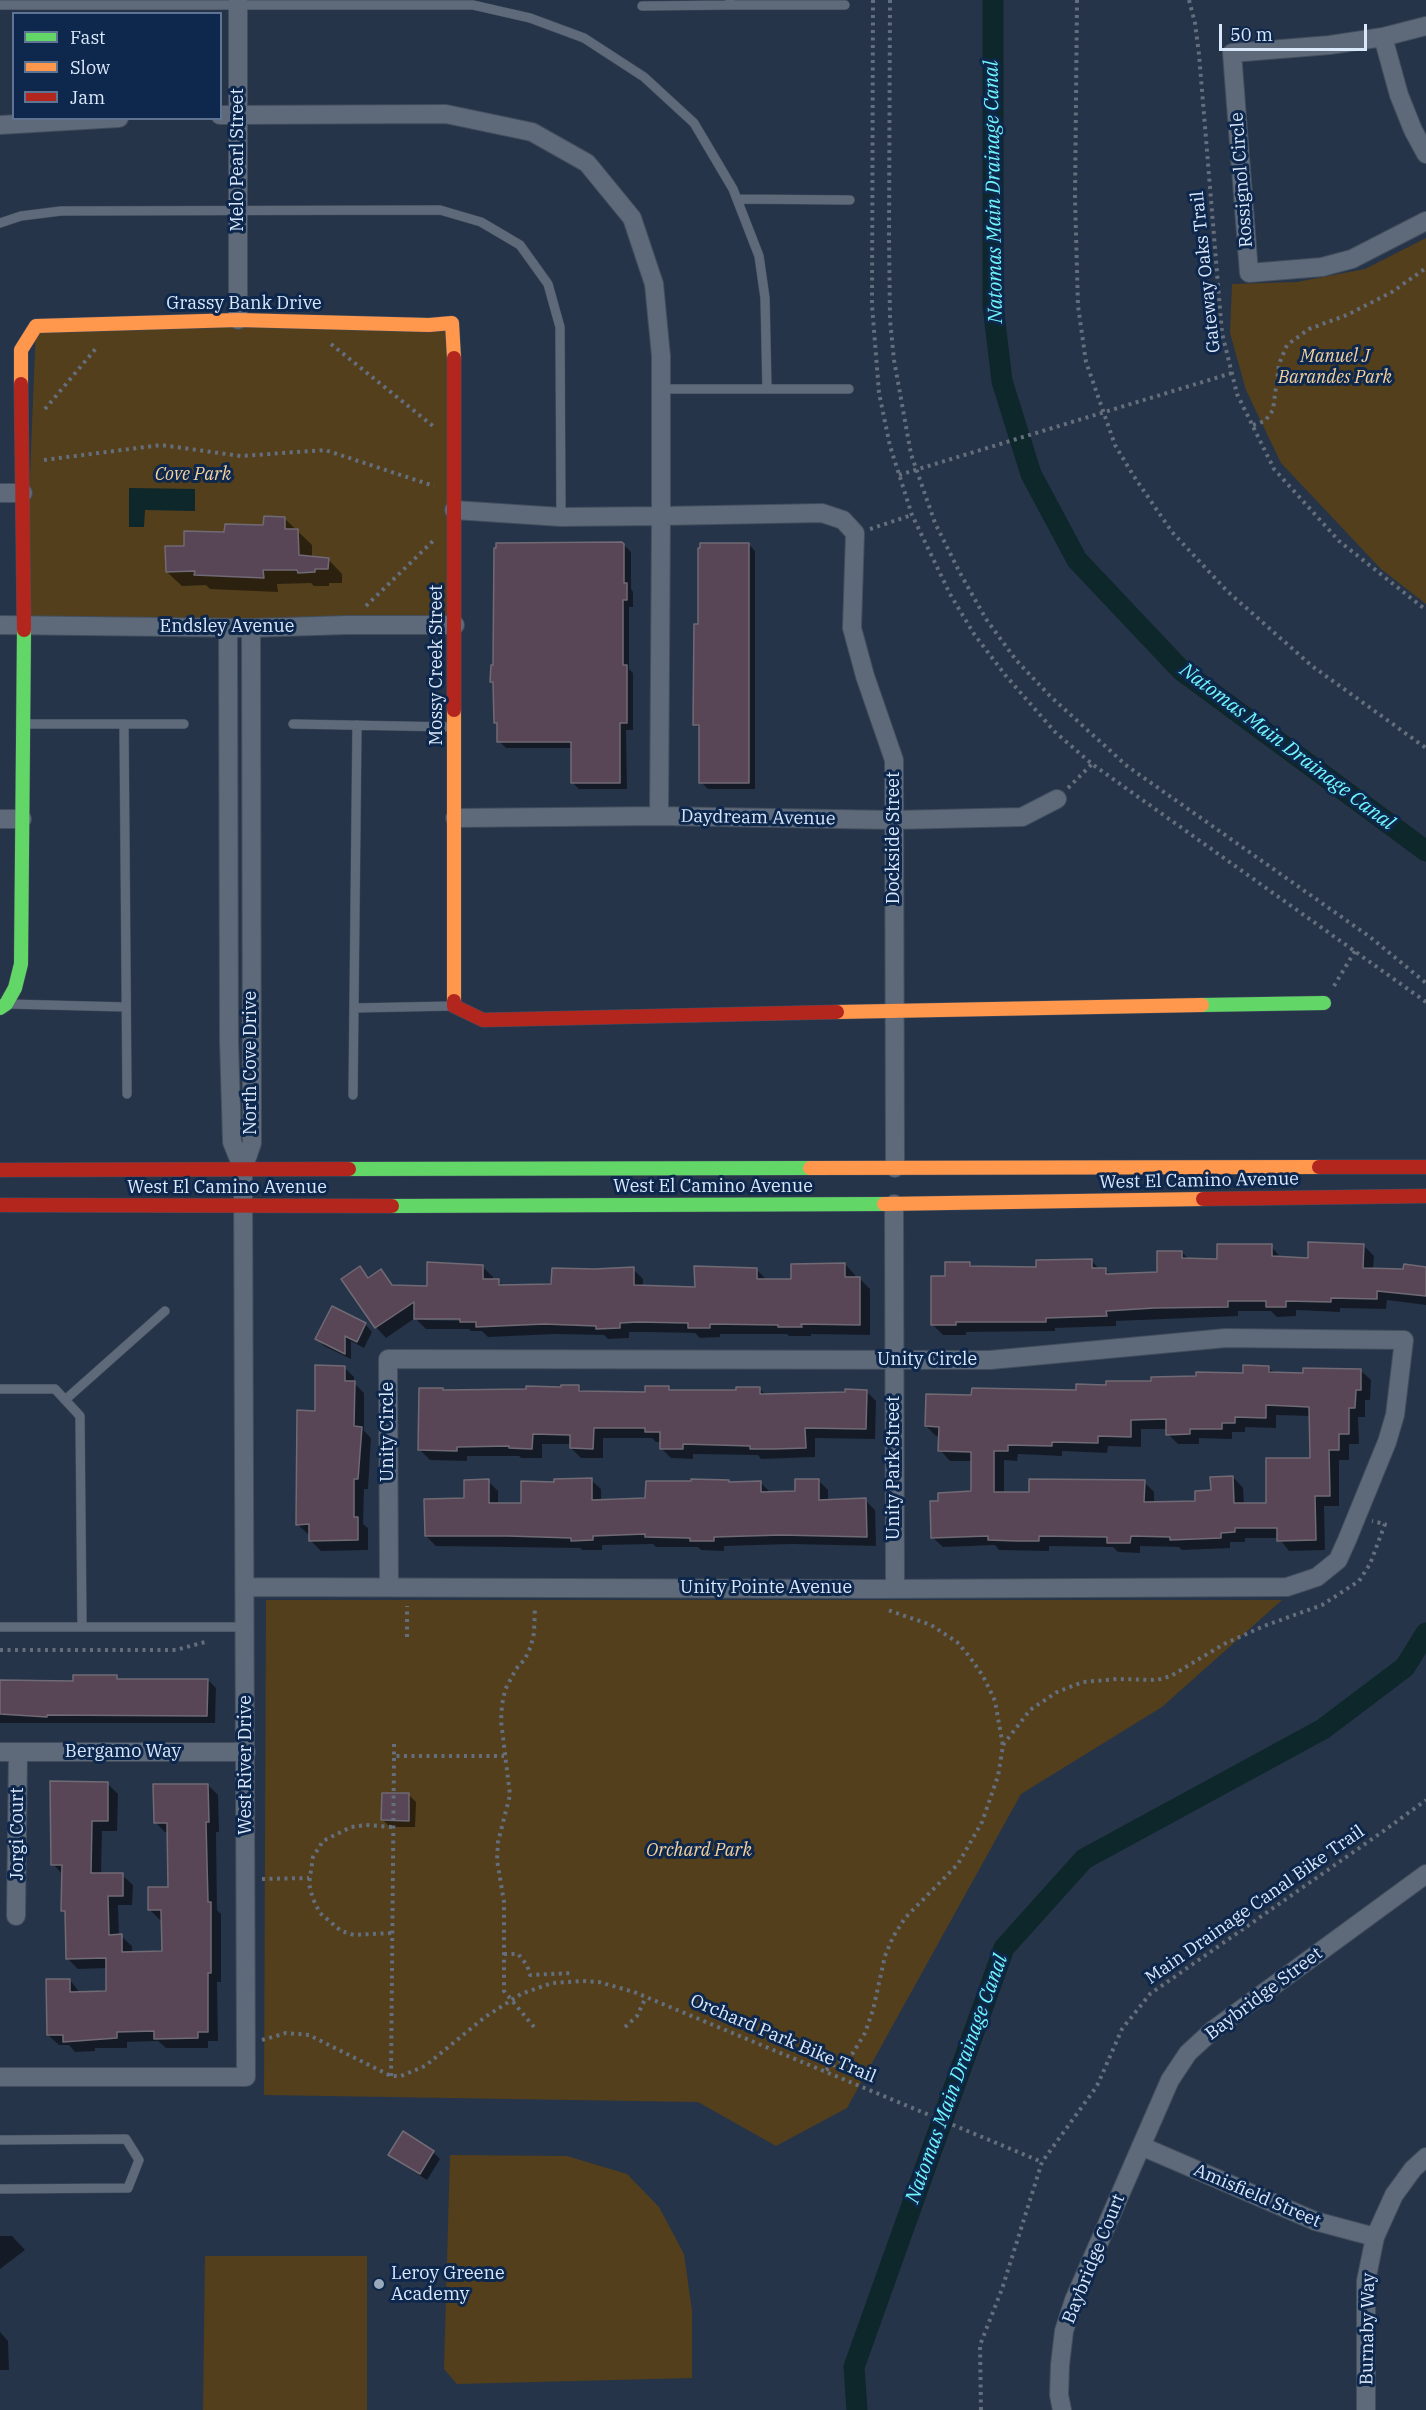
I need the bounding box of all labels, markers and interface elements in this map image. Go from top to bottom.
legend [12,12,222,120]
scale bar [1222,12,1370,50]
text: 50 m [1230,23,1273,46]
text: Fast [70,26,105,49]
text: Slow [70,56,110,79]
water label: Natomas Main Drainage Canal [980,60,1008,324]
text: Jam [70,86,105,109]
street label: Melo Pearl Street [227,88,249,232]
street label: Rossignol Circle [1226,112,1258,248]
street label: Gateway Oaks Trail [1187,190,1225,354]
street label: Grassy Bank Drive [166,293,322,315]
park label: Manuel J Barandes Park [1278,346,1392,388]
park label: Cove Park [155,464,231,486]
street label: Mossy Creek Street [426,585,448,745]
street label: Endsley Avenue [160,616,294,638]
water label: Natomas Main Drainage Canal [1175,658,1399,836]
street label: Dockside Street [883,772,905,904]
street label: Daydream Avenue [680,806,836,830]
street label: North Cove Drive [240,991,262,1135]
street label: West El Camino Avenue [1099,1168,1299,1194]
street label: West El Camino Avenue [613,1176,813,1198]
street label: West El Camino Avenue [127,1177,327,1199]
street label: Unity Circle [877,1349,977,1371]
street label: Unity Circle [377,1382,399,1482]
street label: Unity Park Street [883,1396,905,1540]
street label: Unity Pointe Avenue [680,1577,852,1599]
street label: West River Drive [235,1695,257,1835]
street label: Bergamo Way [65,1741,181,1763]
street label: Jorgi Court [7,1787,29,1881]
street label: Main Drainage Canal Bike Trail [1141,1821,1369,1989]
park label: Orchard Park [646,1840,752,1862]
street label: Baybridge Street [1201,1943,1327,2045]
water label: Natomas Main Drainage Canal [901,1951,1013,2207]
street label: Orchard Park Bike Trail [687,1990,879,2088]
street label: Amisfield Street [1190,2159,1324,2233]
street label: Baybridge Court [1058,2191,1130,2327]
place label: Leroy Greene Academy [391,2263,505,2306]
street label: Burnaby Way [1356,2273,1380,2385]
marker: Leroy Greene Academy [372,2277,386,2291]

